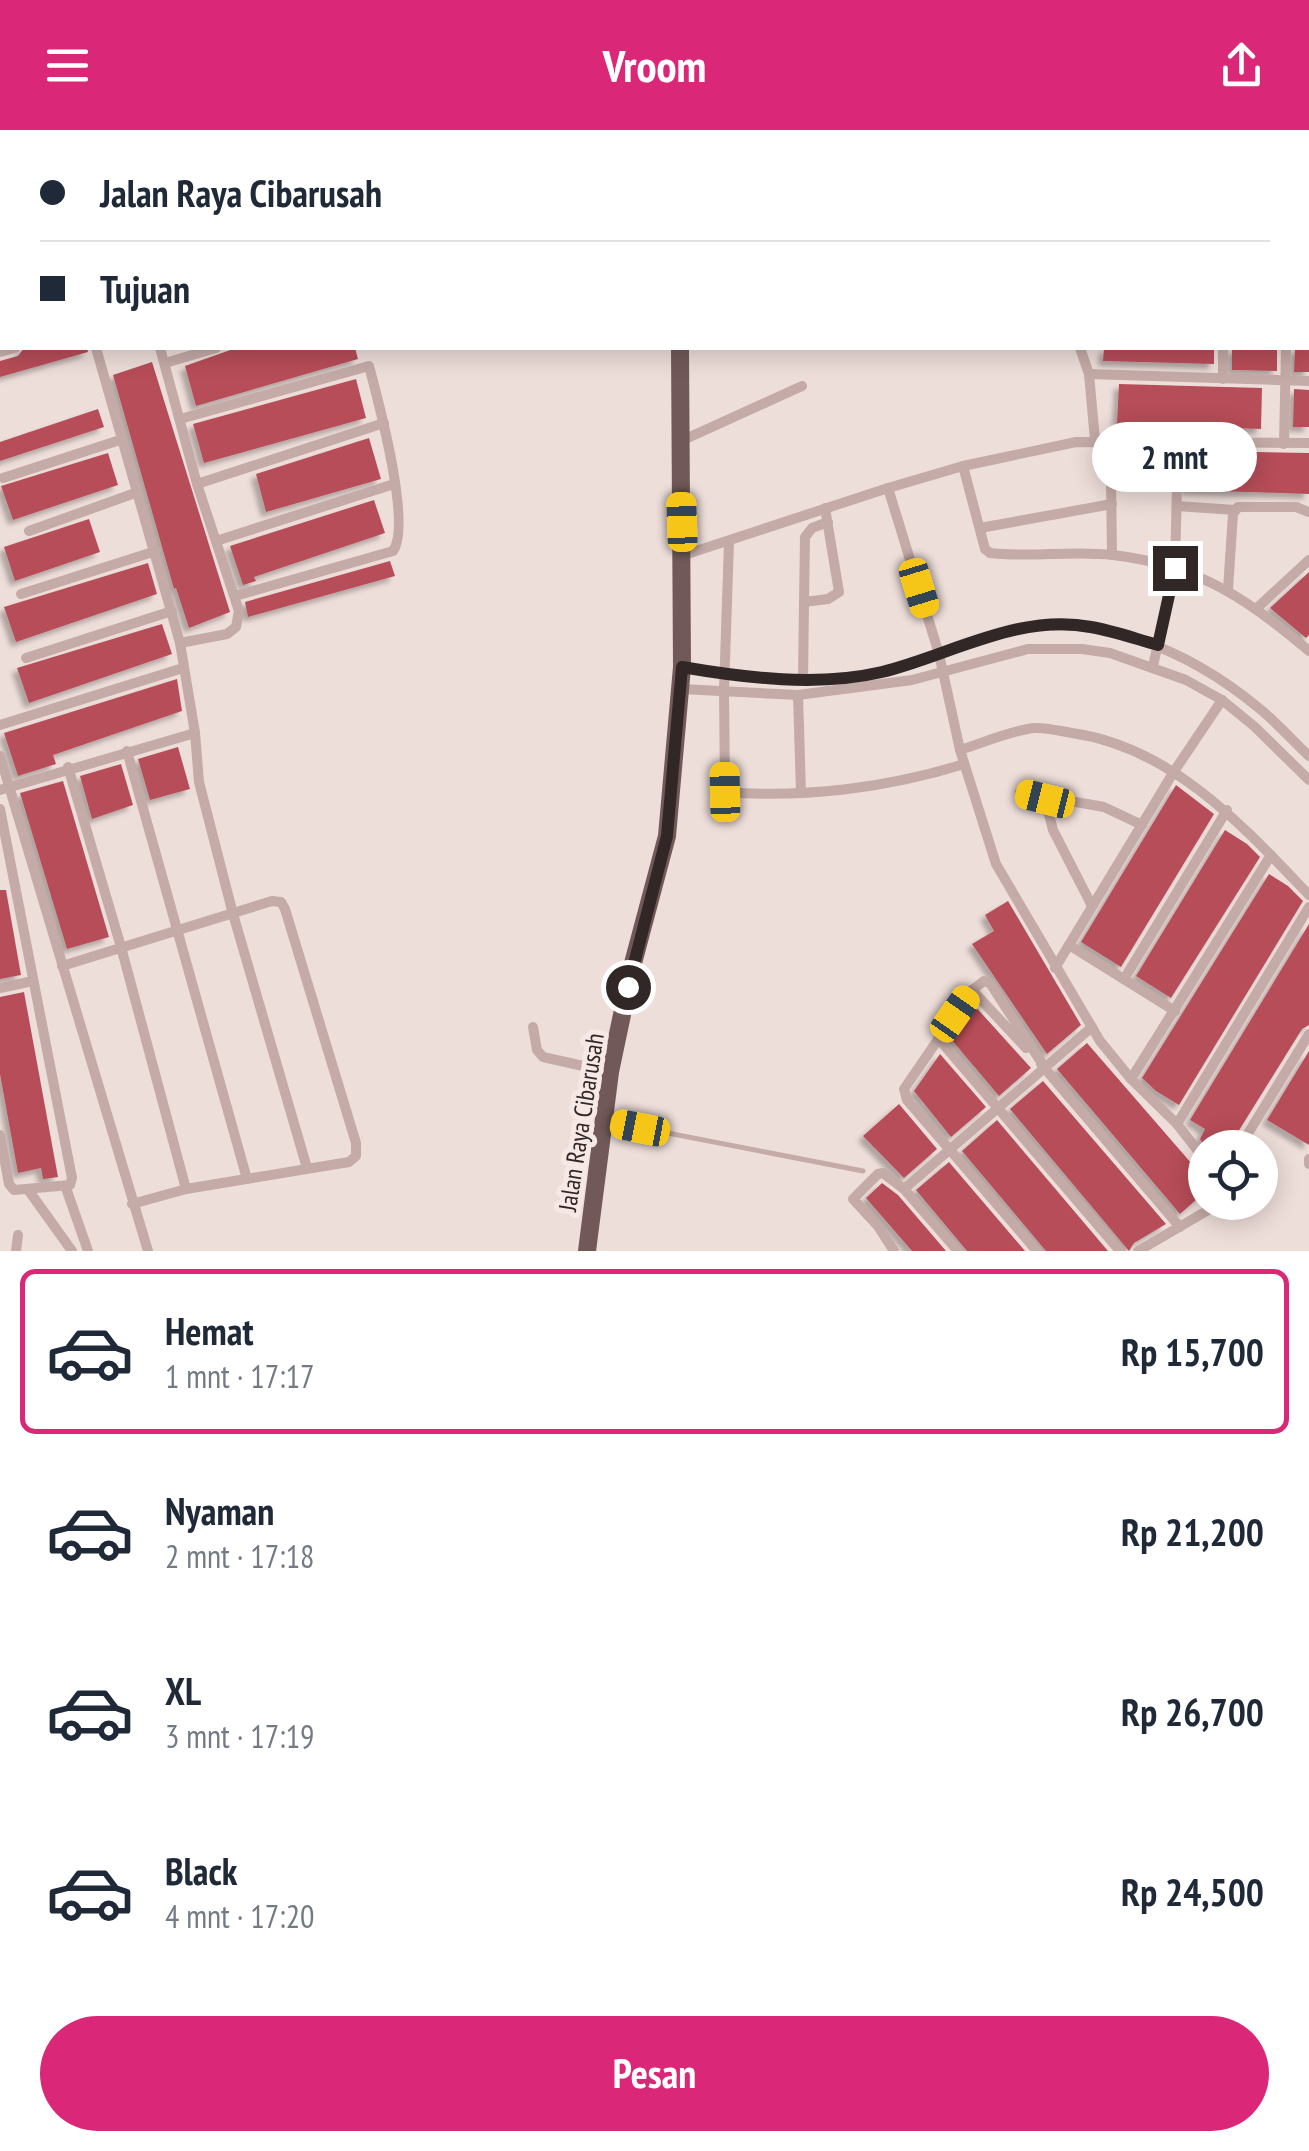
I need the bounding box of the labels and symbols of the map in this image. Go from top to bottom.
callout: 2 mnt [1092,423,1258,493]
car [666,491,698,553]
route end [1153,546,1198,591]
car [896,555,942,621]
car [709,762,741,822]
car [1012,777,1078,821]
route start [606,965,651,1010]
car [926,981,984,1047]
street label: Jalan Raya Cibarusah [551,1031,611,1214]
car [608,1108,672,1148]

